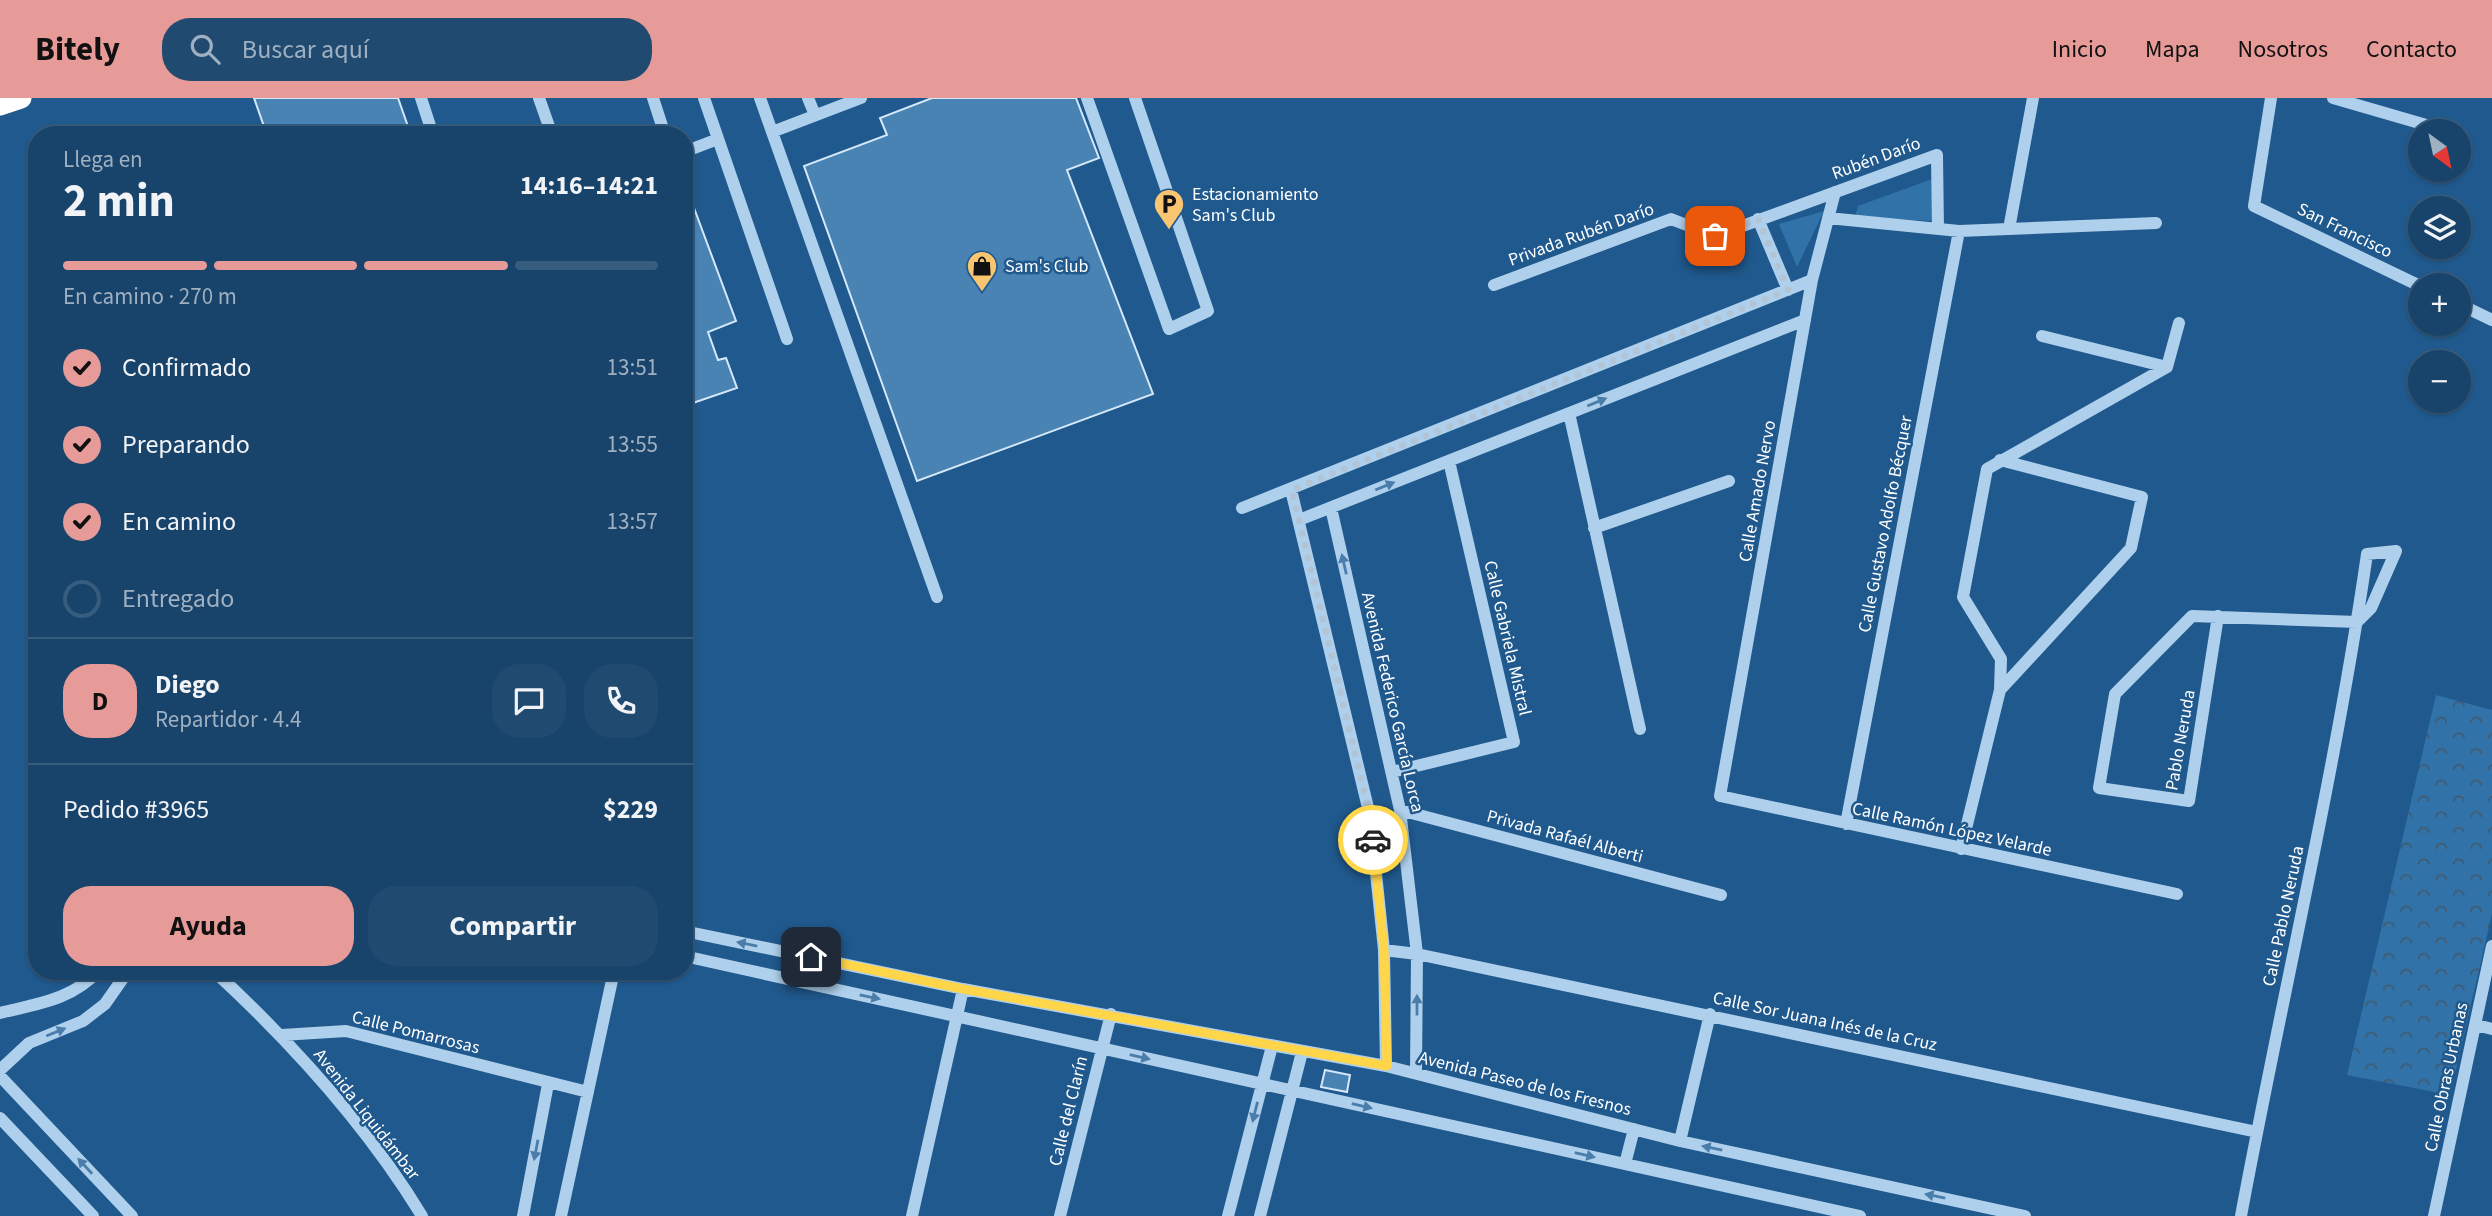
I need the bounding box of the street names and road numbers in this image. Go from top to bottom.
street label: Rubén Darío [1828,131,1924,186]
street label: Privada Rubén Darío [1505,196,1658,272]
street label: San Francisco [2293,197,2397,264]
street label: Calle Gustavo Adolfo Bécquer [1852,413,1919,635]
street label: Calle Amado Nervo [1733,418,1782,564]
street label: Calle Gabriela Mistral [1478,558,1538,718]
street label: Avenida Federico García Lorca [1355,590,1430,815]
street label: Pablo Neruda [2159,688,2202,793]
street label: Calle Ramón López Velarde [1850,796,2054,863]
street label: Privada Rafaél Alberti [1484,804,1646,869]
street label: Calle Pablo Neruda [2256,844,2311,989]
street label: Calle Sor Juana Inés de la Cruz [1710,985,1940,1058]
street label: Calle Obras Urbanas [2418,1000,2475,1154]
street label: Calle Pomarrosas [349,1005,482,1060]
street label: Avenida Liquidámbar [307,1043,426,1186]
street label: Avenida Paseo de los Fresnos [1416,1045,1634,1122]
street label: Calle del Clarín [1043,1053,1094,1169]

